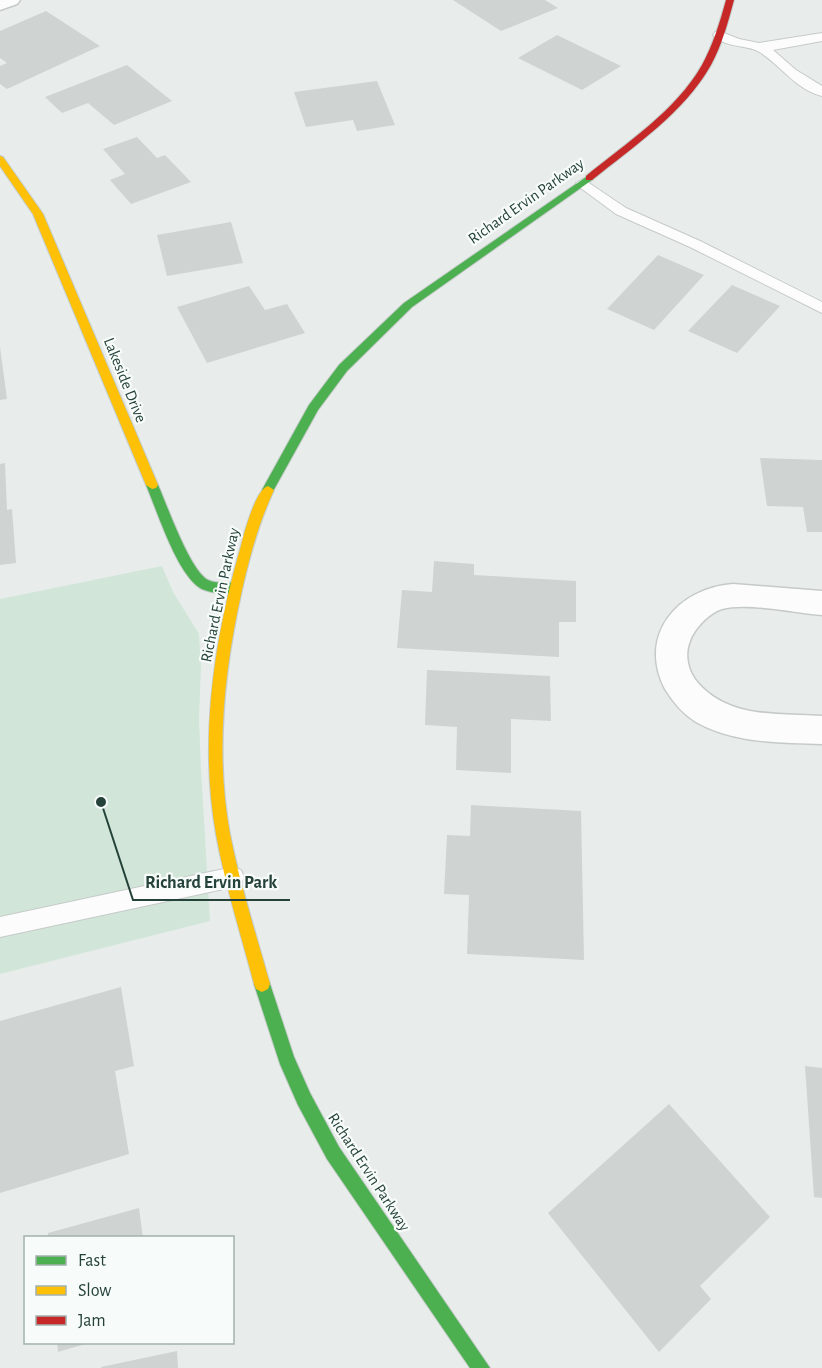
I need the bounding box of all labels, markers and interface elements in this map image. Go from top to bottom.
street label: Richard Ervin Parkway [465,155,587,248]
street label: Lakeside Drive [101,335,149,425]
street label: Richard Ervin Parkway [198,526,243,664]
callout: Richard Ervin Park [133,864,290,900]
text: Richard Ervin Park [145,874,277,892]
street label: Richard Ervin Parkway [324,1110,413,1235]
legend [24,1236,234,1344]
text: Fast [78,1252,106,1270]
text: Slow [78,1282,111,1300]
text: Jam [78,1312,106,1330]

